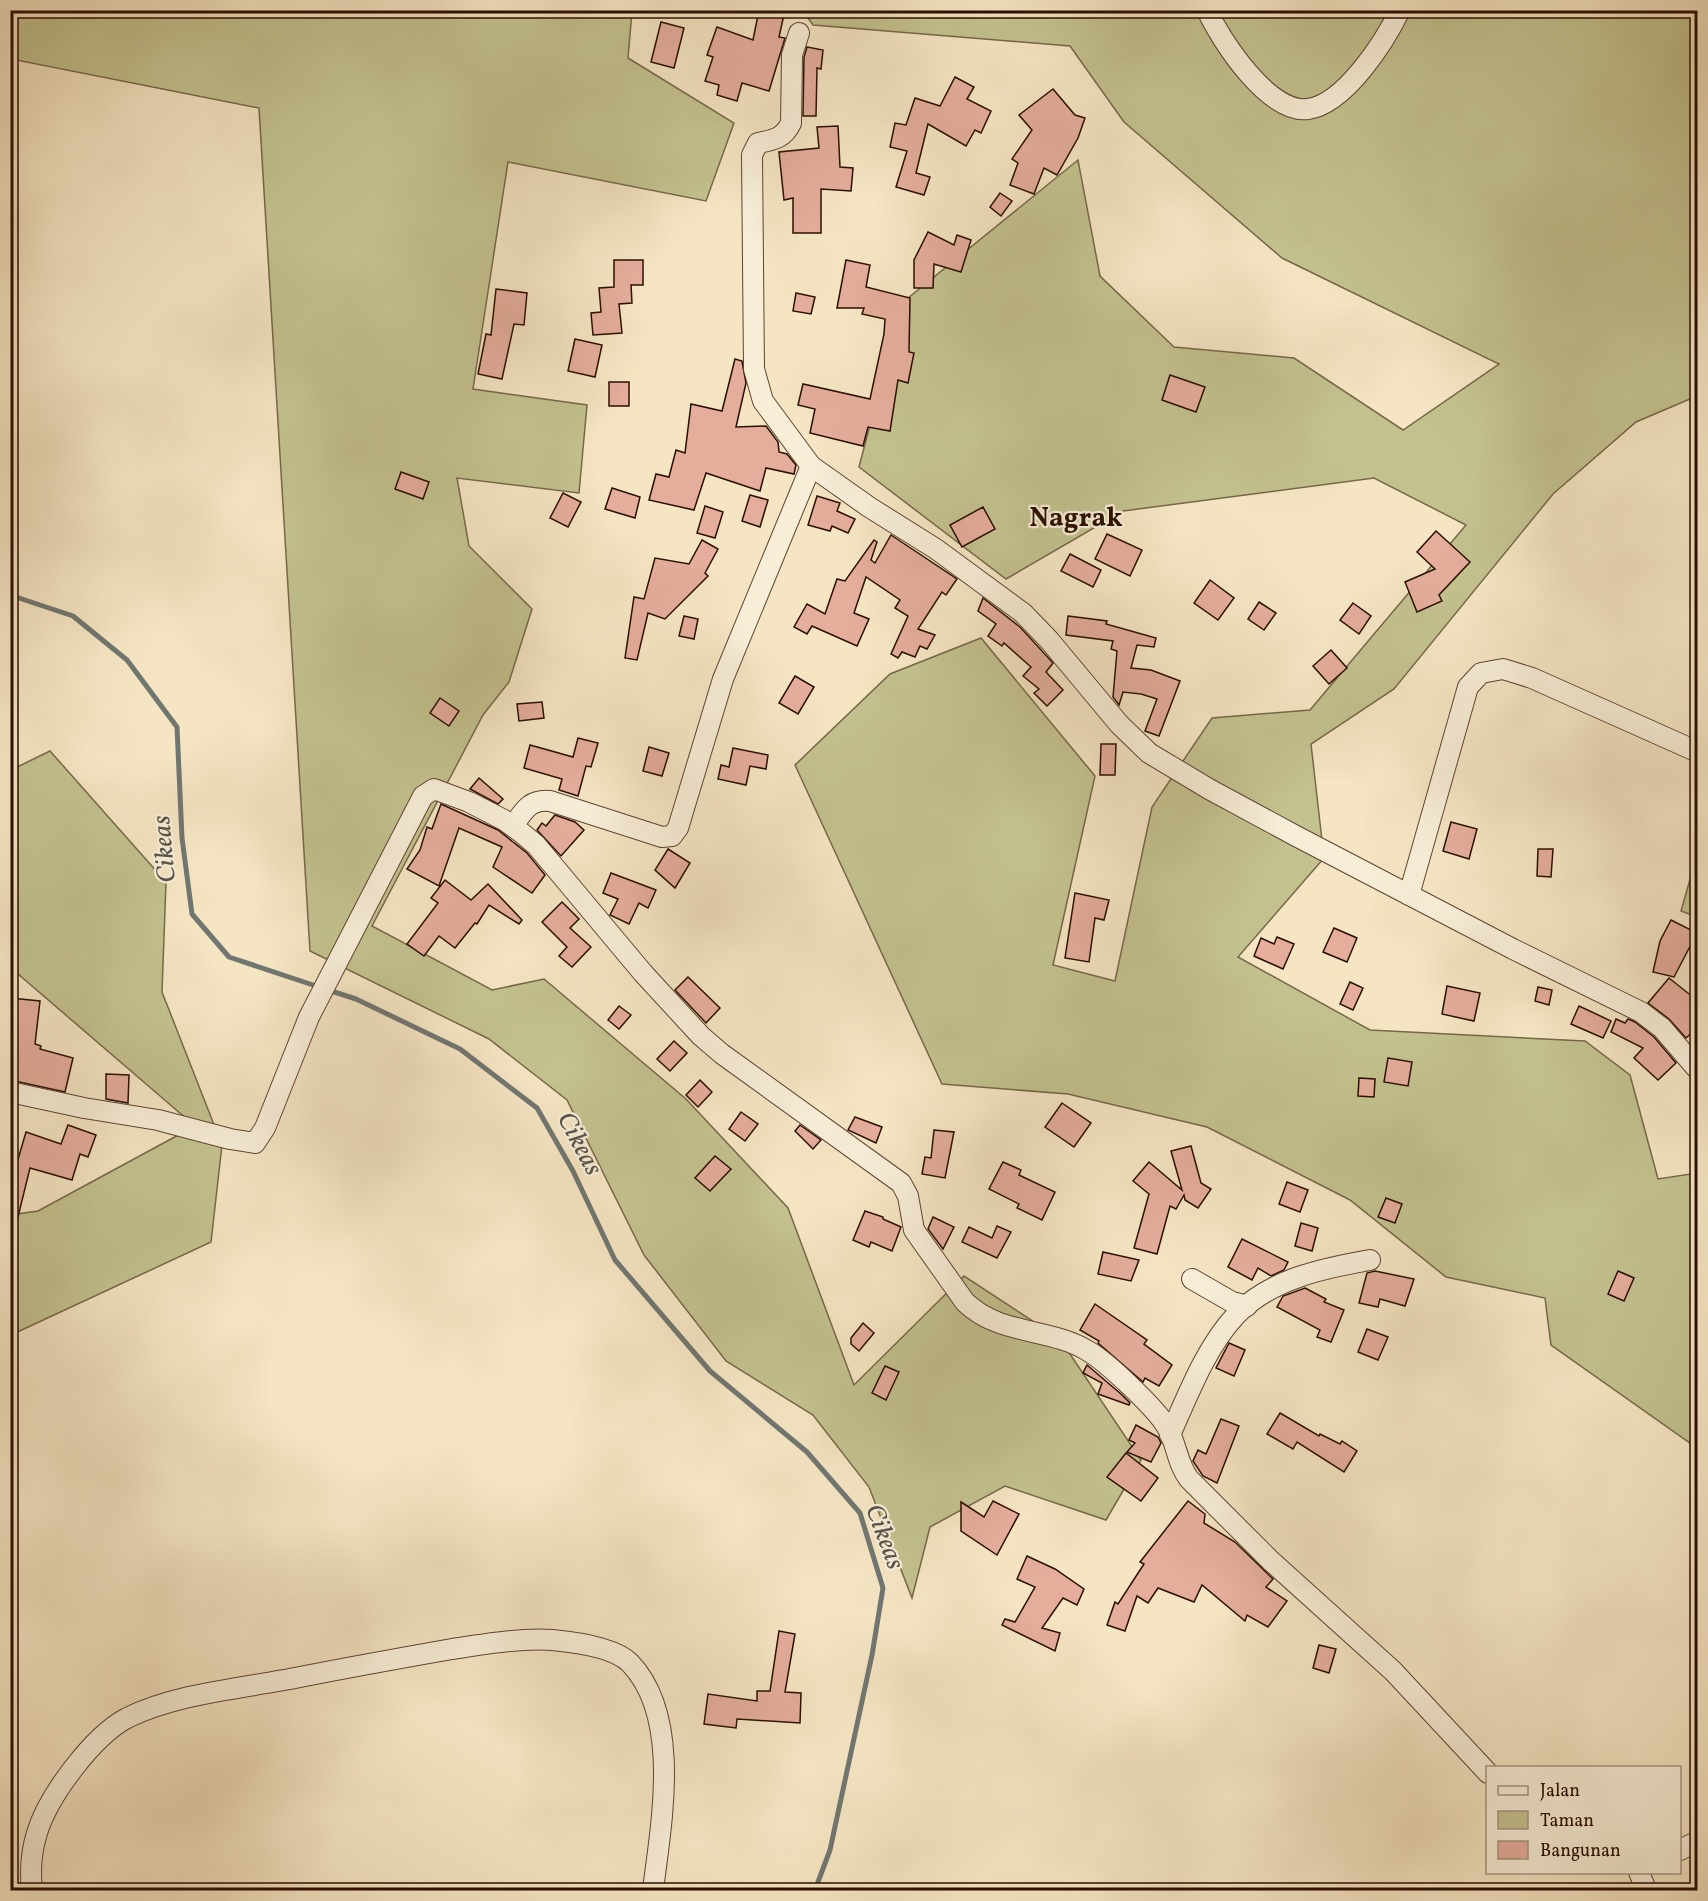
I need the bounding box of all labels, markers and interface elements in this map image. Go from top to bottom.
district label: Nagrak [1029,500,1123,538]
water label: Cikeas [144,813,186,884]
water label: Cikeas [547,1106,611,1183]
water label: Cikeas [855,1499,913,1575]
legend [1486,1766,1681,1874]
text: Jalan [1540,1779,1580,1804]
text: Taman [1540,1809,1594,1834]
text: Bangunan [1540,1839,1621,1864]

